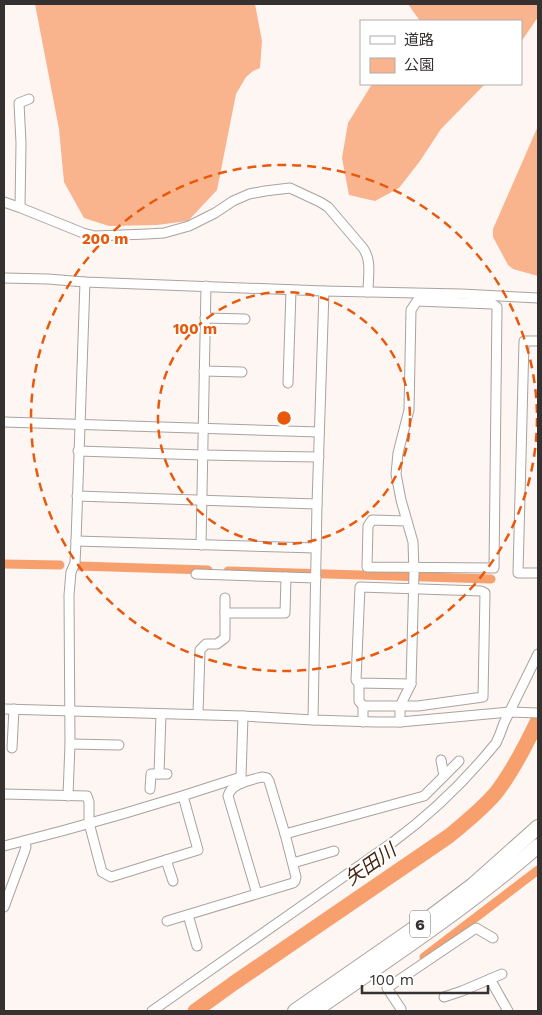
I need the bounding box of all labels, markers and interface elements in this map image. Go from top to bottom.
legend [360,20,522,85]
text: 道路 [404,31,434,49]
text: 公園 [404,56,434,74]
text: 200 m [82,230,128,248]
text: 100 m [173,320,217,338]
centre of rings [275,409,293,427]
water label: 矢田川 [340,837,402,890]
road number: 6 [410,911,430,938]
scale bar [362,962,488,994]
text: 100 m [370,971,414,989]

